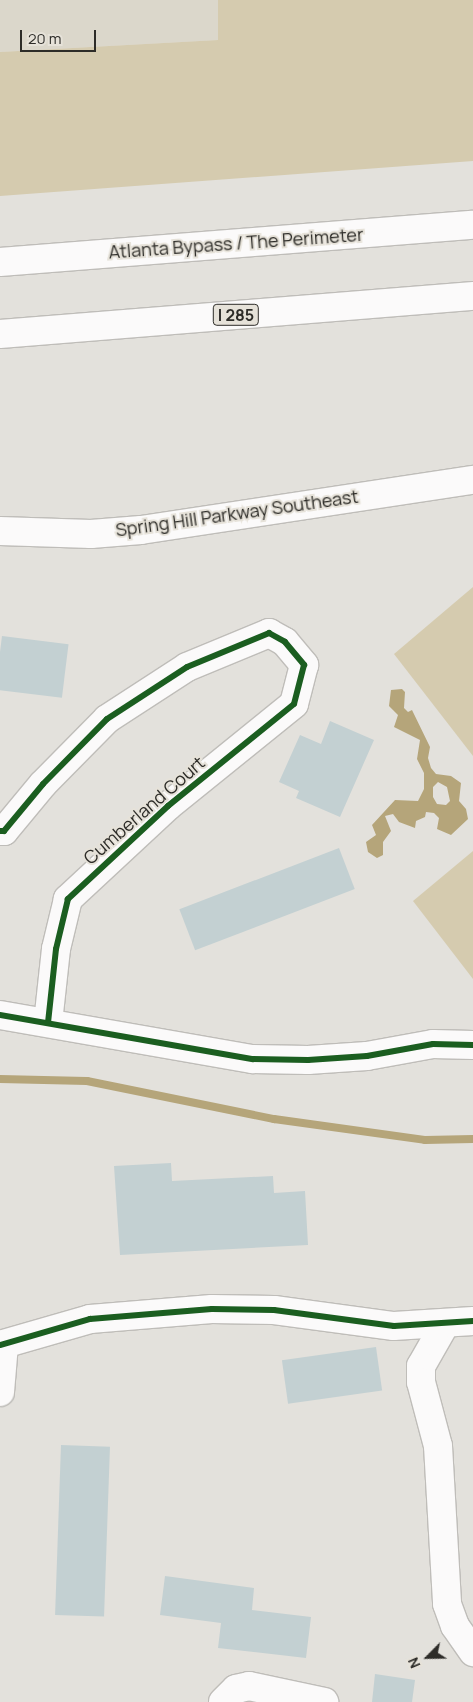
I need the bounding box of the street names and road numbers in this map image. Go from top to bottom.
street label: Atlanta Bypass / The Perimeter [108,223,364,263]
road number: I 285 [212,302,260,328]
street label: Spring Hill Parkway Southeast [114,485,360,541]
street label: Cumberland Court [79,751,209,869]

